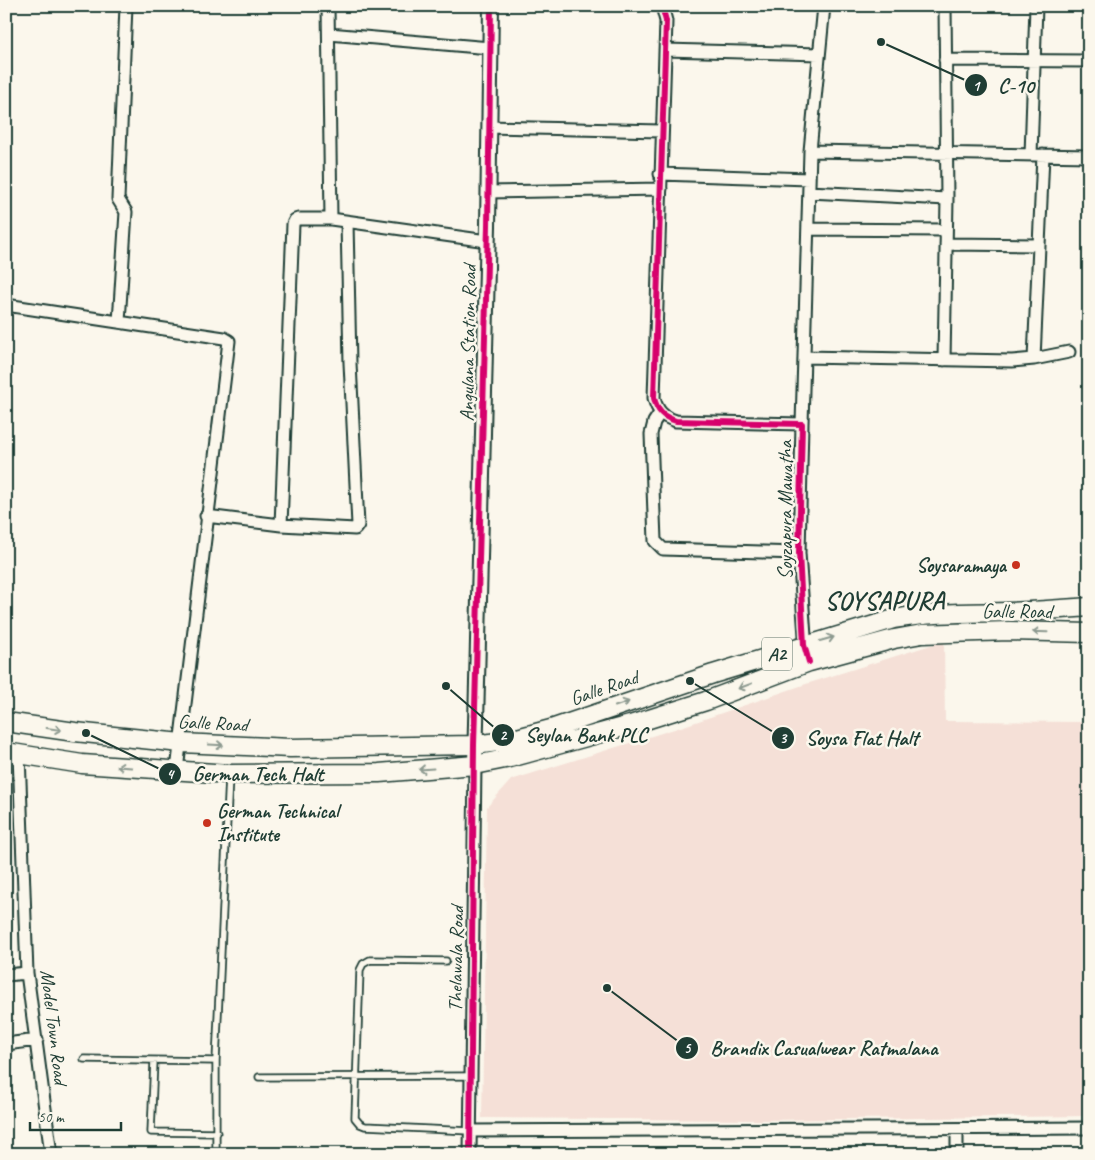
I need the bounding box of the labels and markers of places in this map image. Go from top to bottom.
callout: C-10 [963,67,1044,103]
place label: Soysaramaya [916,553,1008,579]
marker: Soysaramaya [1010,559,1022,571]
callout: Seylan Bank PLC [490,717,658,753]
callout: Soysa Flat Halt [770,720,928,756]
callout: German Tech Halt [158,756,333,792]
place label: German Technical Institute [217,799,342,847]
marker: German Technical Institute [201,817,213,829]
callout: Brandix Casualwear Ratmalana [674,1030,948,1066]

